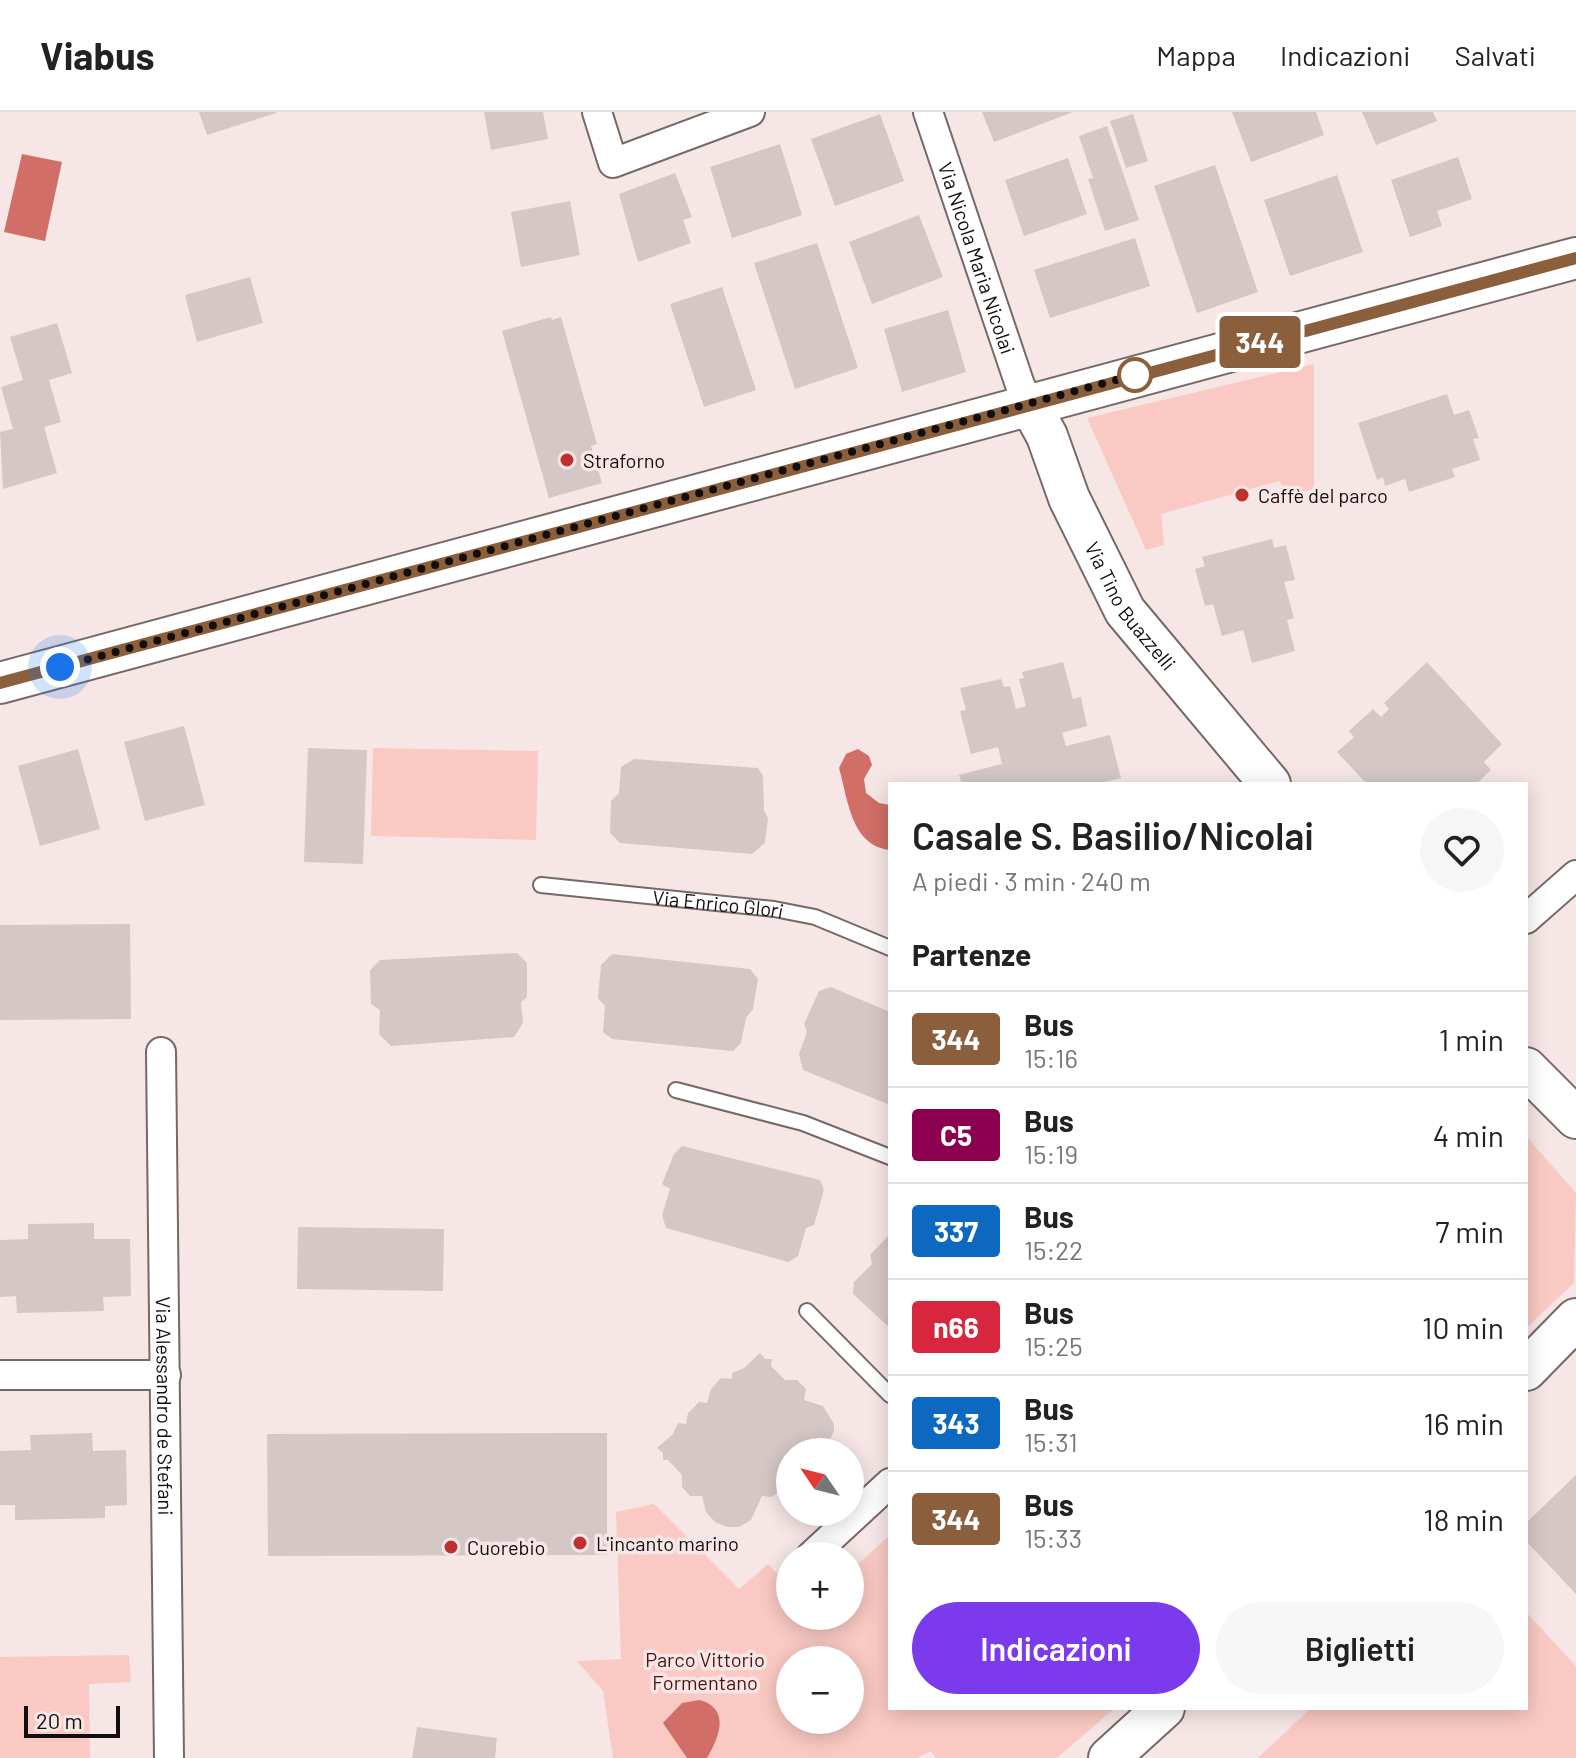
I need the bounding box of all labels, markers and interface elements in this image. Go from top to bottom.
text: Viabus [40,32,155,78]
text: Mappa [1156,38,1236,72]
text: Indicazioni [1280,38,1410,72]
text: Salvati [1454,38,1536,72]
street label: Via Nicola Maria Nicolai [934,159,1021,357]
line badge: 344 [1214,316,1306,368]
text: 344 [1235,325,1285,359]
unlabelled marker [1118,358,1152,392]
place label: Straforno [583,448,665,472]
marker: Straforno [558,451,576,469]
place label: Caffè del parco [1258,483,1388,507]
marker: Caffè del parco [1233,486,1251,504]
street label: Via Tino Buazzelli [1081,538,1181,675]
your location [40,647,80,687]
button: heart [1420,808,1504,892]
text: Casale S. Basilio/Nicolai [912,812,1314,858]
text: A piedi · 3 min · 240 m [912,865,1151,896]
street label: Via Enrico Glori [651,885,786,923]
text: Partenze [912,936,1031,972]
text: Bus [1024,1006,1074,1042]
text: 1 min [1439,1021,1504,1057]
text: 344 [931,1022,981,1056]
text: 15:16 [1024,1042,1078,1073]
text: Bus [1024,1102,1074,1138]
text: 4 min [1433,1117,1504,1153]
text: C5 [940,1118,972,1152]
text: 15:19 [1024,1138,1078,1169]
text: Bus [1024,1198,1074,1234]
text: 7 min [1435,1213,1504,1249]
text: 337 [934,1214,978,1248]
text: 15:22 [1024,1234,1083,1265]
text: Bus [1024,1294,1074,1330]
street label: Via Alessandro de Stefani [152,1296,178,1516]
text: 10 min [1422,1309,1504,1345]
text: n66 [933,1310,979,1344]
text: 15:25 [1024,1330,1083,1361]
text: Bus [1024,1390,1074,1426]
text: 16 min [1423,1405,1504,1441]
text: 343 [932,1406,980,1440]
text: 15:31 [1024,1426,1078,1457]
north arrow [776,1438,864,1526]
map controls [776,1438,864,1734]
text: Bus [1024,1486,1074,1522]
text: 18 min [1423,1501,1504,1537]
text: 344 [931,1502,981,1536]
text: 15:33 [1024,1522,1082,1553]
place label: L'incanto marino [596,1531,739,1555]
marker: L'incanto marino [571,1534,589,1552]
place label: Cuorebio [467,1535,546,1559]
marker: Cuorebio [442,1538,460,1556]
button: + [776,1542,864,1630]
button: Indicazioni [912,1602,1200,1694]
button: Biglietti [1216,1602,1504,1694]
button: − [776,1646,864,1734]
park label: Parco Vittorio Formentano [645,1647,765,1694]
scale bar [24,1702,120,1738]
text: 20 m [36,1707,83,1733]

